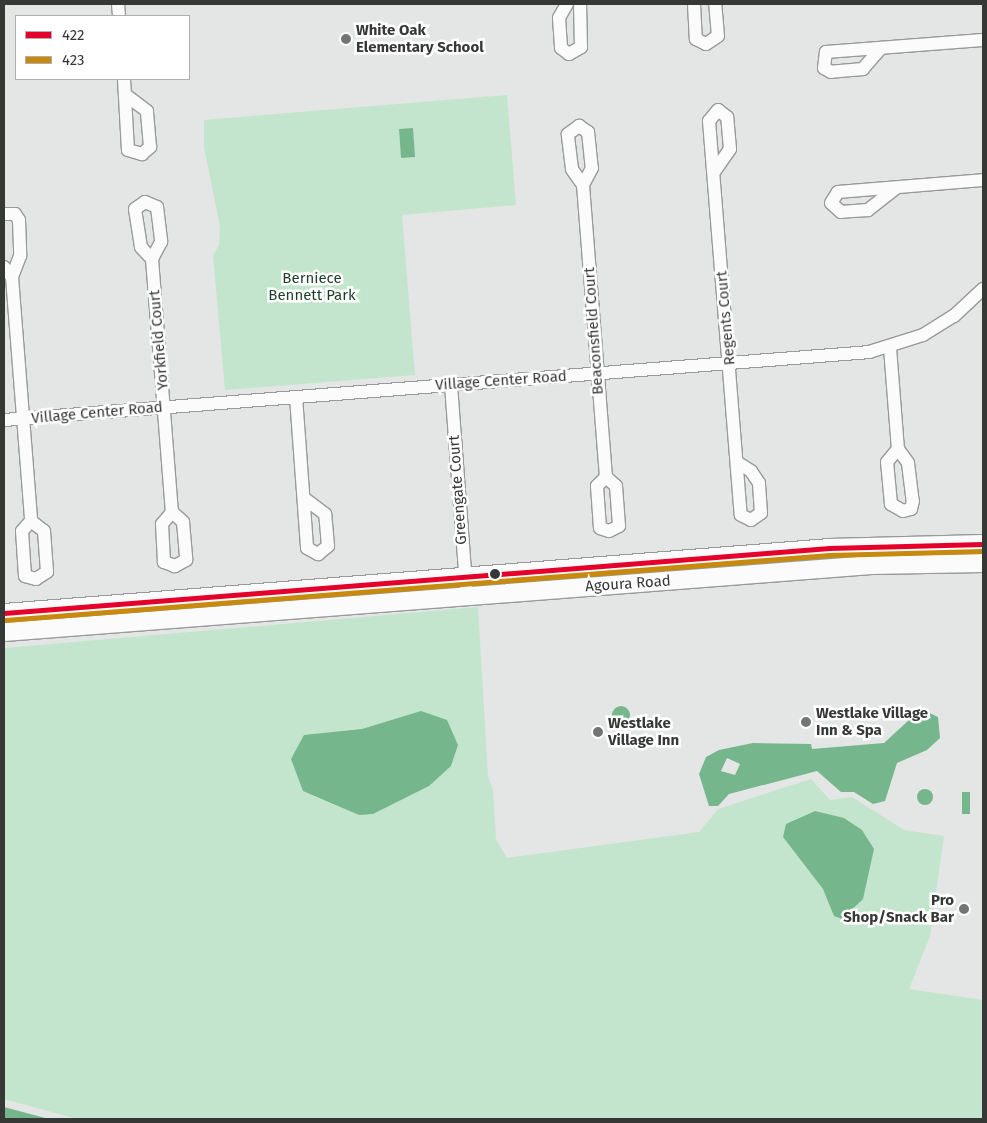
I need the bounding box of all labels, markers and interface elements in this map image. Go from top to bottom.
legend [15,15,190,80]
place label: White Oak Elementary School [356,21,484,56]
text: 422 [62,26,85,44]
marker: White Oak Elementary School [340,33,352,45]
text: 423 [62,51,85,69]
street label: Beaconsfield Court [581,267,607,395]
park label: Berniece Bennett Park [268,269,356,304]
street label: Regents Court [713,270,739,366]
street label: Yorkfield Court [146,289,172,391]
street label: Village Center Road [435,367,567,395]
street label: Village Center Road [31,398,163,428]
street label: Greengate Court [445,435,471,545]
unlabelled marker [490,569,500,579]
street label: Agoura Road [585,572,671,596]
place label: Westlake Village Inn & Spa [816,704,928,739]
place label: Westlake Village Inn [608,714,679,749]
marker: Westlake Village Inn & Spa [800,716,812,728]
marker: Westlake Village Inn [592,726,604,738]
place label: Pro Shop/Snack Bar [843,891,954,926]
marker: Pro Shop/Snack Bar [958,903,970,915]

